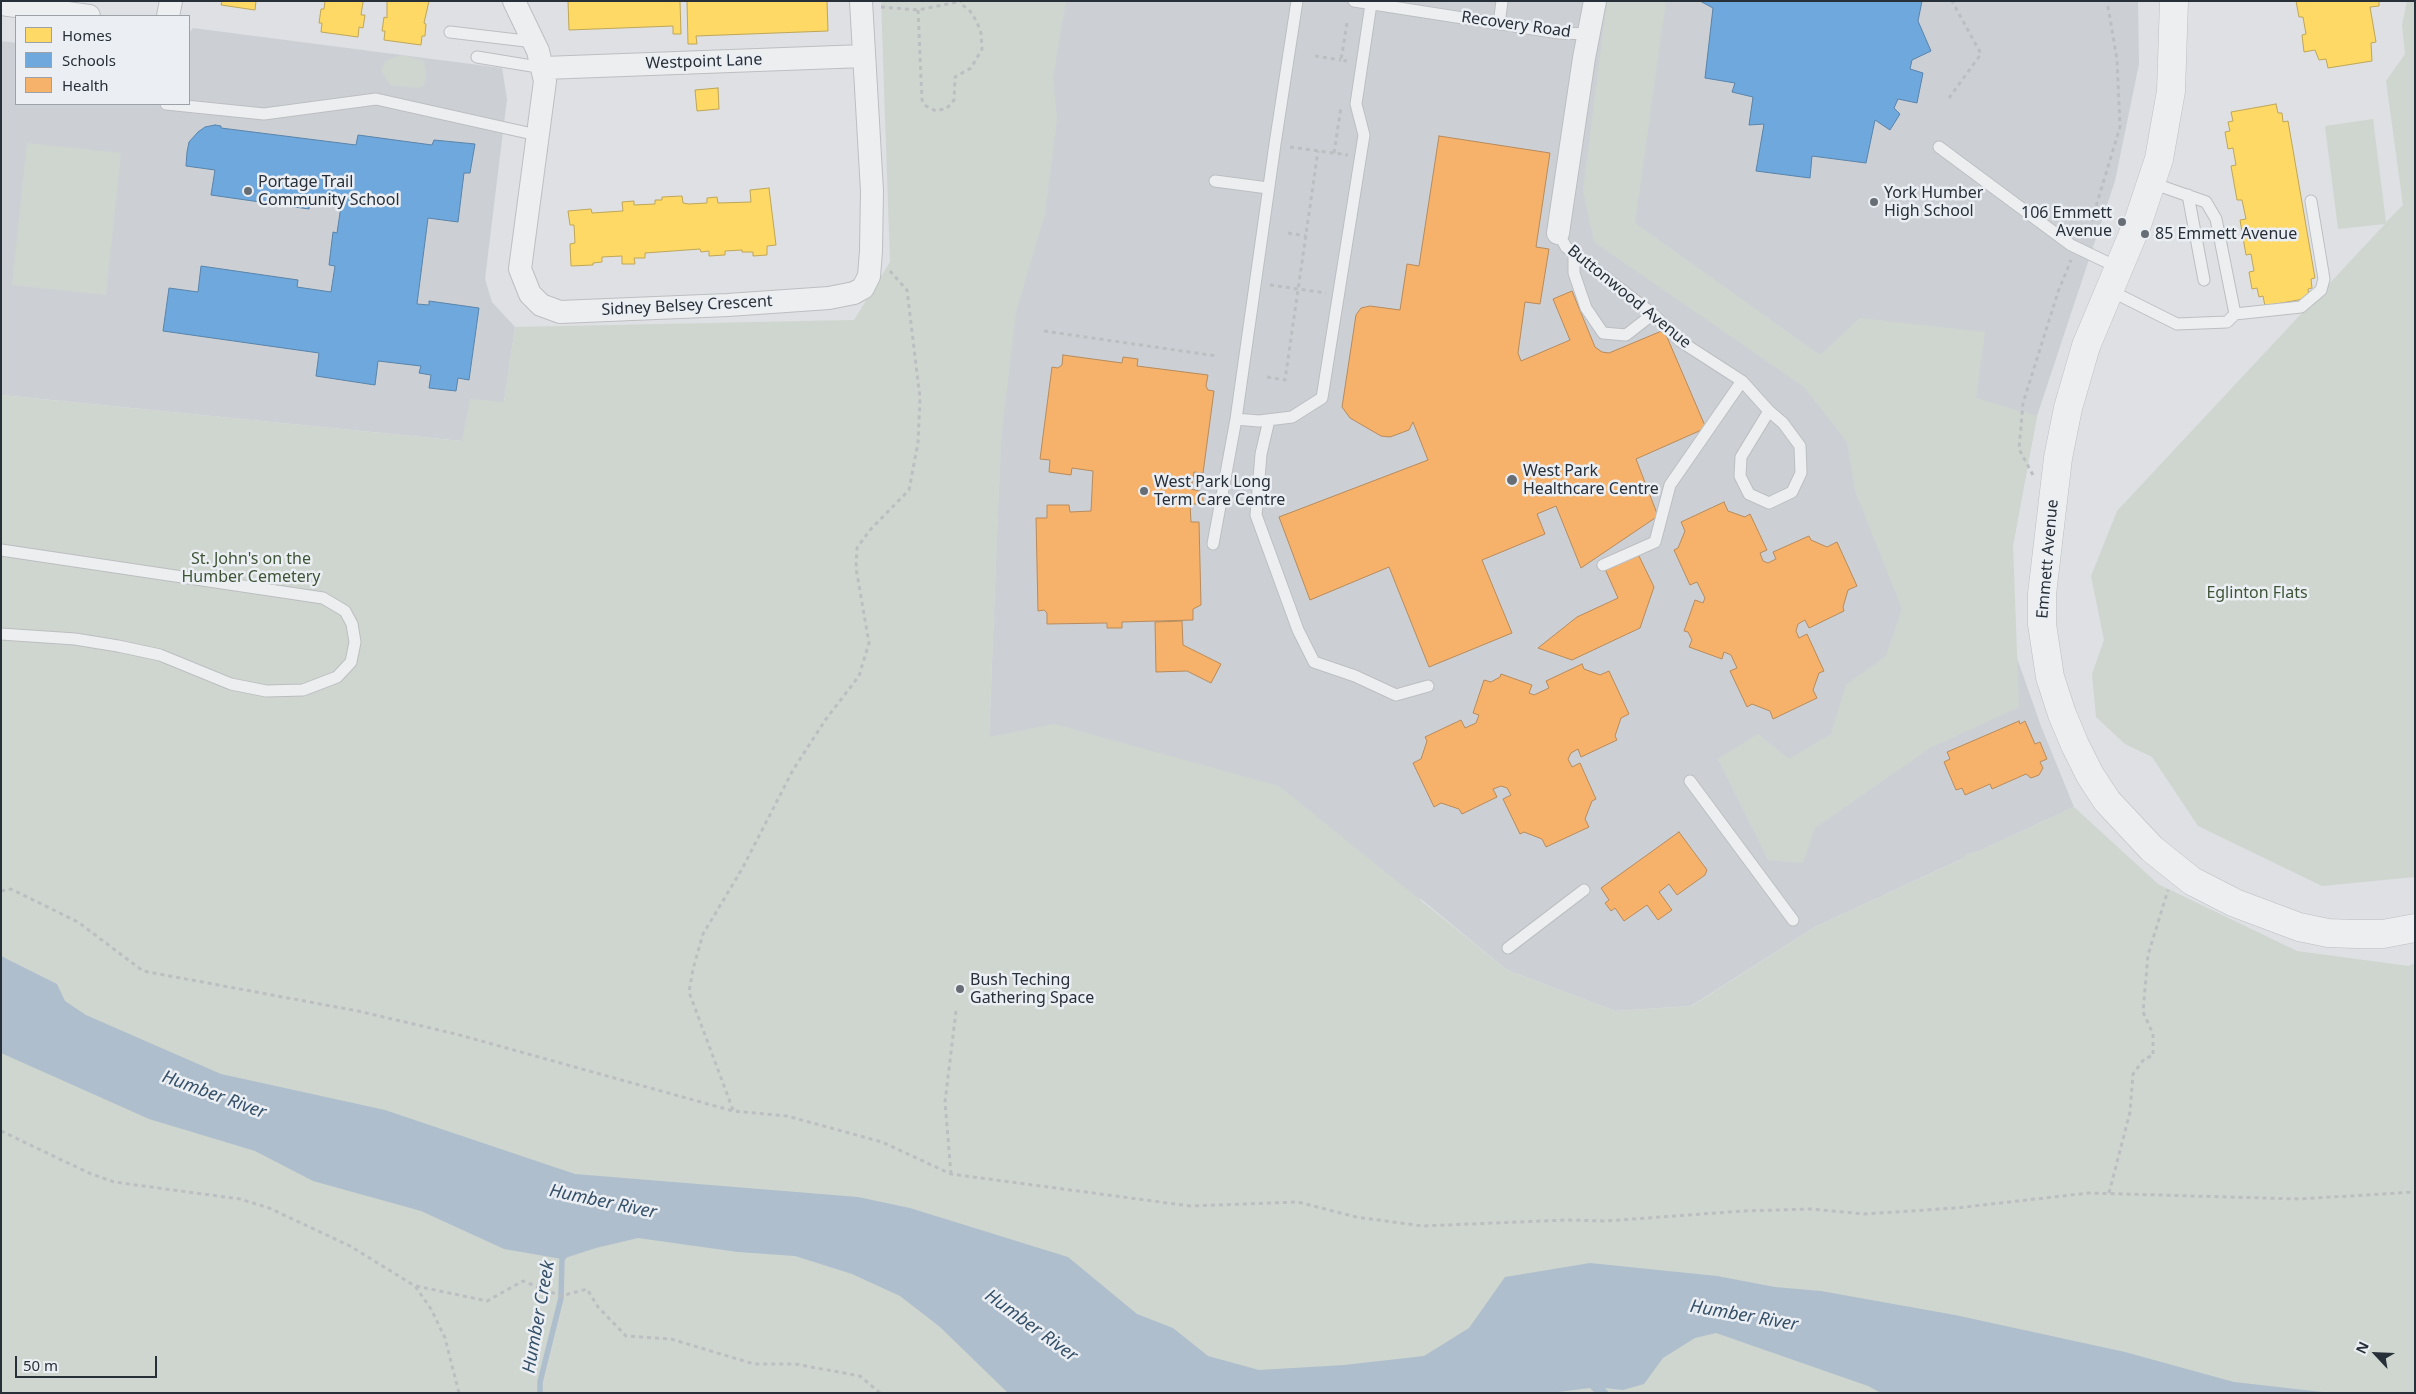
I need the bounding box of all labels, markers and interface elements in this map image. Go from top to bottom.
street label: Recovery Road [1460,8,1572,42]
legend [15,15,190,105]
text: Homes [62,25,112,45]
text: Schools [62,50,116,70]
street label: Westpoint Lane [645,50,763,74]
text: Health [62,75,109,95]
place label: Portage Trail Community School [258,172,400,210]
place label: York Humber High School [1884,183,1983,221]
marker: Portage Trail Community School [242,185,254,197]
marker: York Humber High School [1868,196,1880,208]
place label: 106 Emmett Avenue [2021,203,2112,241]
marker: 106 Emmett Avenue [2116,216,2128,228]
place label: 85 Emmett Avenue [2155,224,2297,244]
marker: 85 Emmett Avenue [2139,228,2151,240]
street label: Buttonwood Avenue [1563,241,1695,353]
street label: Sidney Belsey Crescent [601,292,773,320]
place label: West Park Healthcare Centre [1523,461,1659,499]
place label: West Park Long Term Care Centre [1154,472,1285,510]
marker: West Park Healthcare Centre [1505,473,1519,487]
marker: West Park Long Term Care Centre [1138,485,1150,497]
street label: Emmett Avenue [2033,499,2063,619]
park label: St. John's on the Humber Cemetery [181,549,321,587]
park label: Eglinton Flats [2206,583,2308,603]
place label: Bush Teching Gathering Space [970,970,1094,1008]
marker: Bush Teching Gathering Space [954,983,966,995]
water label: Humber River [159,1066,269,1124]
water label: Humber River [547,1180,659,1224]
water label: Humber Creek [518,1259,560,1375]
water label: Humber River [980,1285,1082,1367]
water label: Humber River [1688,1296,1800,1336]
north arrow [2351,1329,2401,1379]
text: N [2351,1338,2373,1357]
scale bar [18,1346,160,1378]
text: 50 m [23,1355,58,1375]

